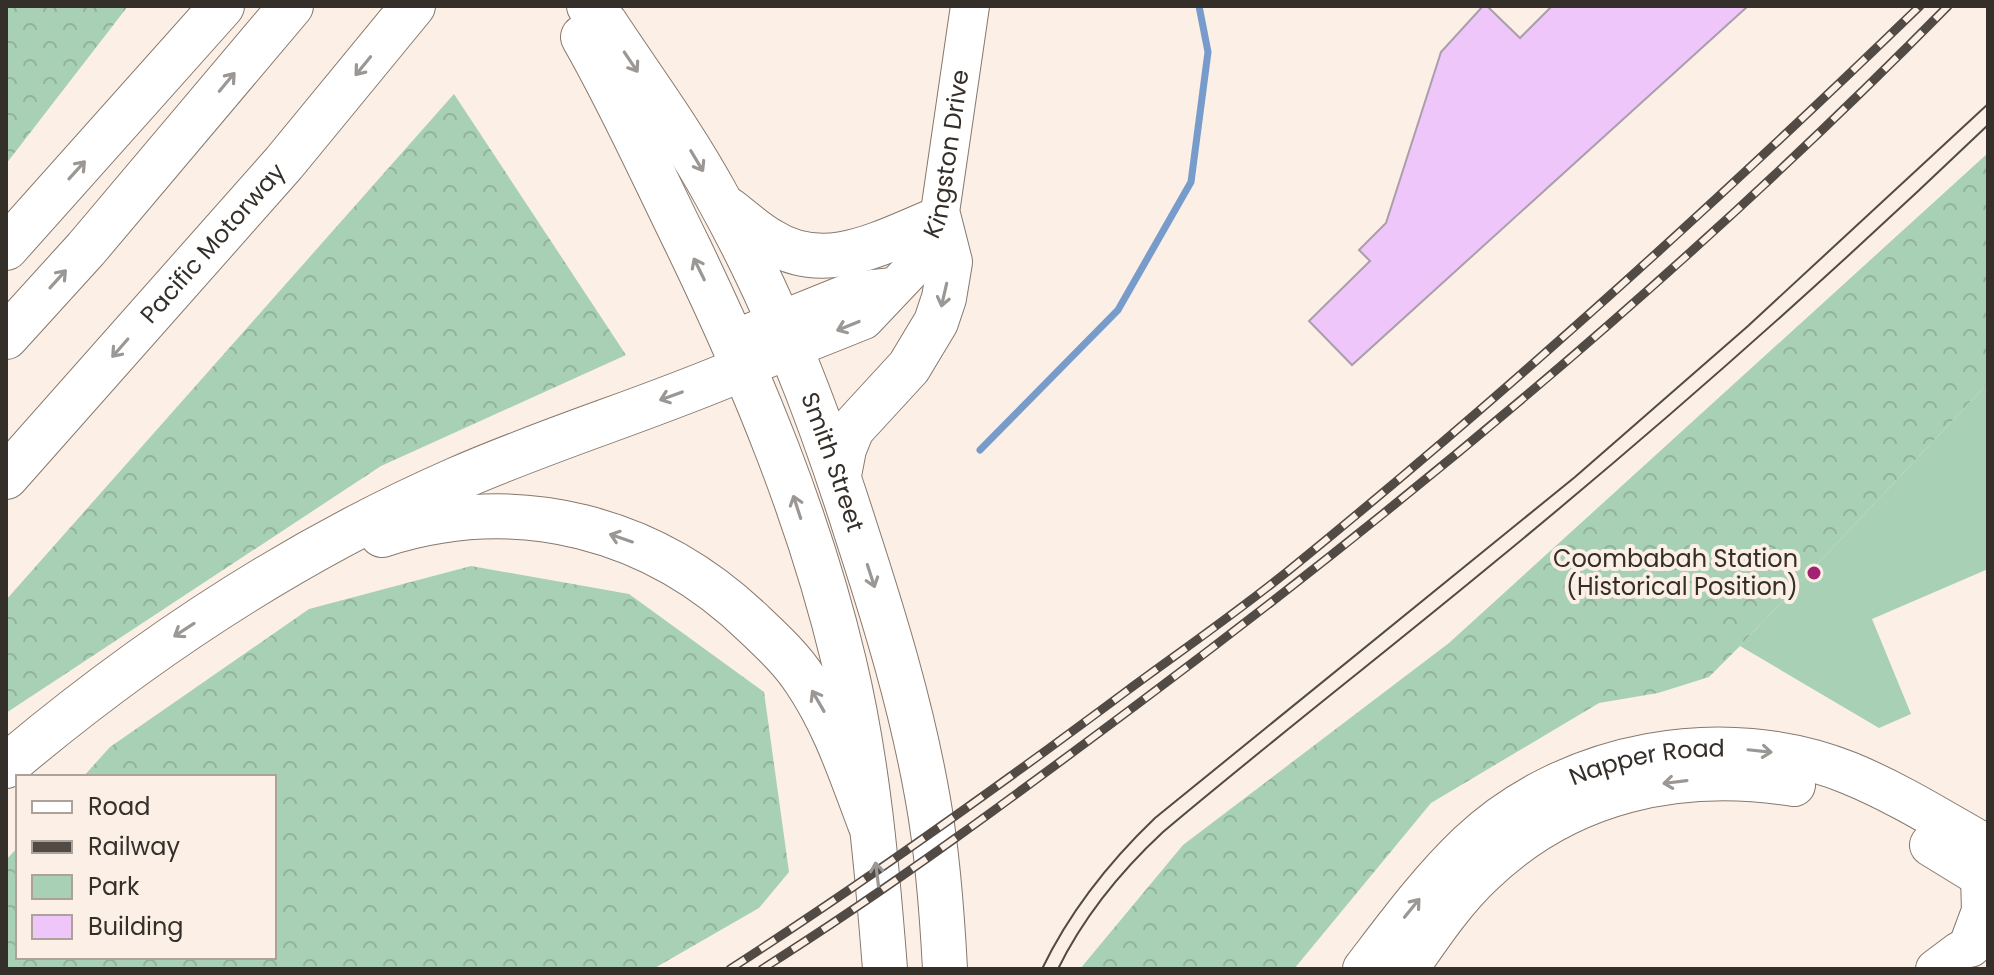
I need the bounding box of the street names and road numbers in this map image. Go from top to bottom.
street label: Kingston Drive [915,67,977,244]
street label: Pacific Motorway [132,155,293,330]
street label: Smith Street [793,387,872,536]
street label: Napper Road [1564,731,1725,793]

